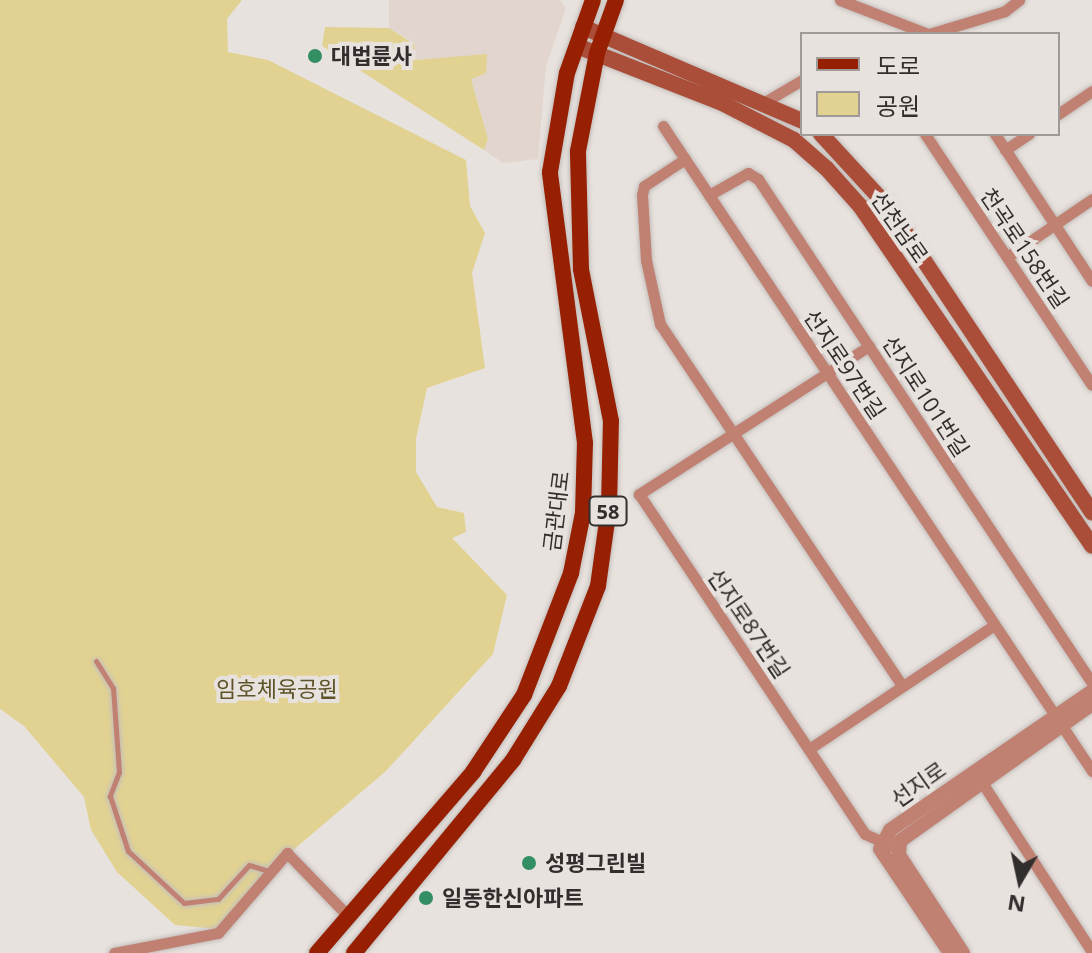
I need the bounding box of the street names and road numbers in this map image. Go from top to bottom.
street label: 천곡로158번길 [975,183,1075,313]
street label: 선천남로 [866,186,934,268]
street label: 선지로97번길 [799,304,891,424]
street label: 선지로101번길 [877,331,975,461]
street label: 금관대로 [538,469,574,553]
road number: 58 [588,495,628,527]
street label: 선지로87번길 [703,563,795,683]
street label: 선지로 [886,756,950,812]

